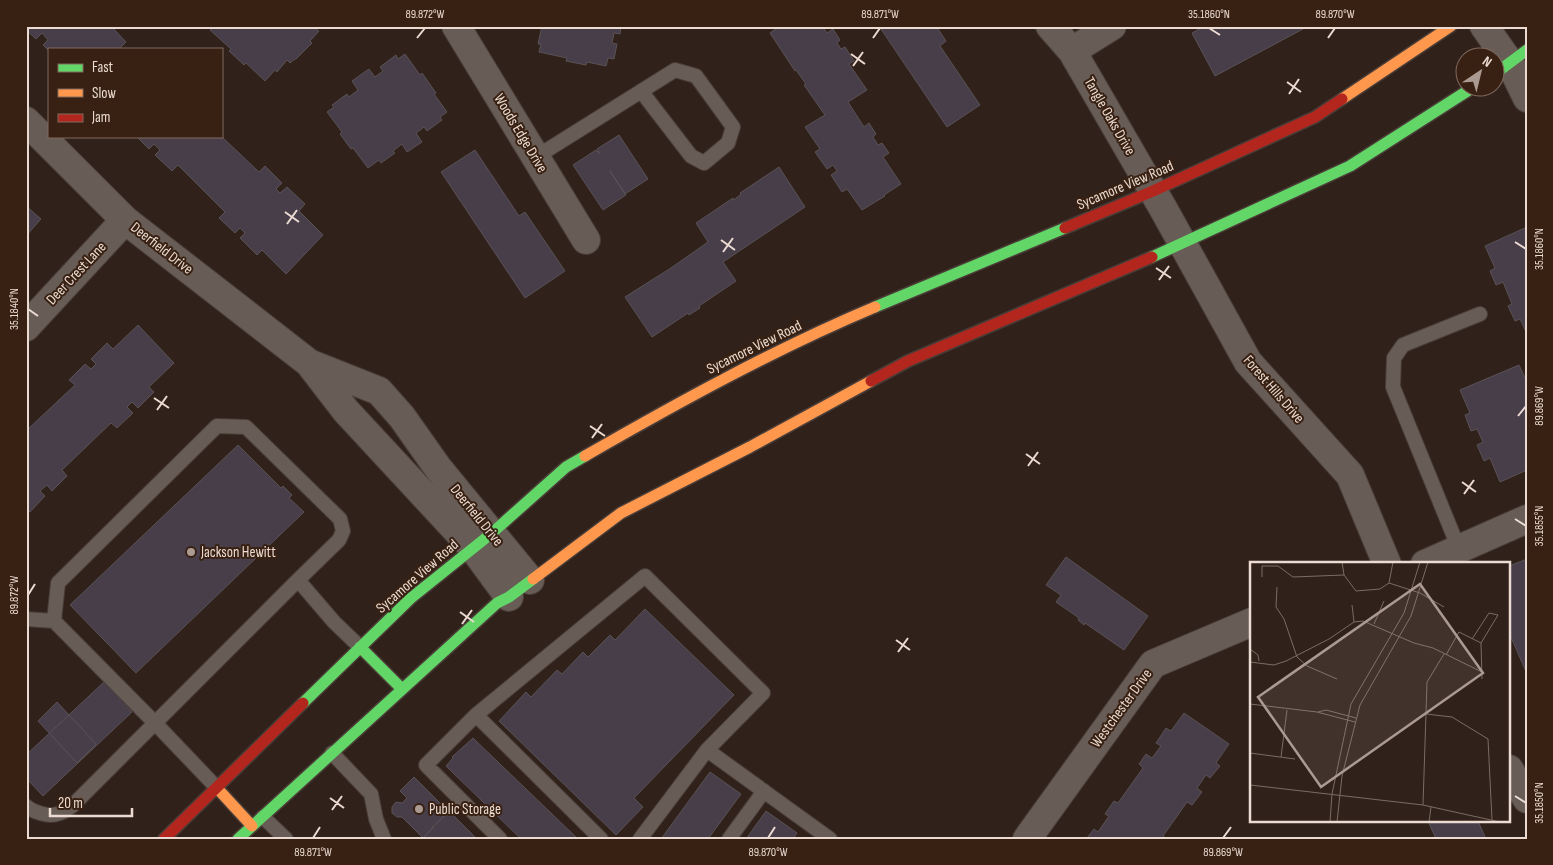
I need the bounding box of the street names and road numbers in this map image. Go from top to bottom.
street label: Tangle Oaks Drive [1080,74,1140,159]
street label: Woods Edge Drive [490,90,552,176]
street label: Sycamore View Road [1074,157,1176,214]
street label: Deerfield Drive [127,218,197,279]
street label: Deer Crest Lane [42,238,110,309]
street label: Sycamore View Road [704,316,805,379]
street label: Forest Hills Drive [1239,351,1308,427]
street label: Deerfield Drive [446,481,507,550]
street label: Sycamore View Road [372,535,463,617]
street label: Westchester Drive [1087,665,1156,751]

